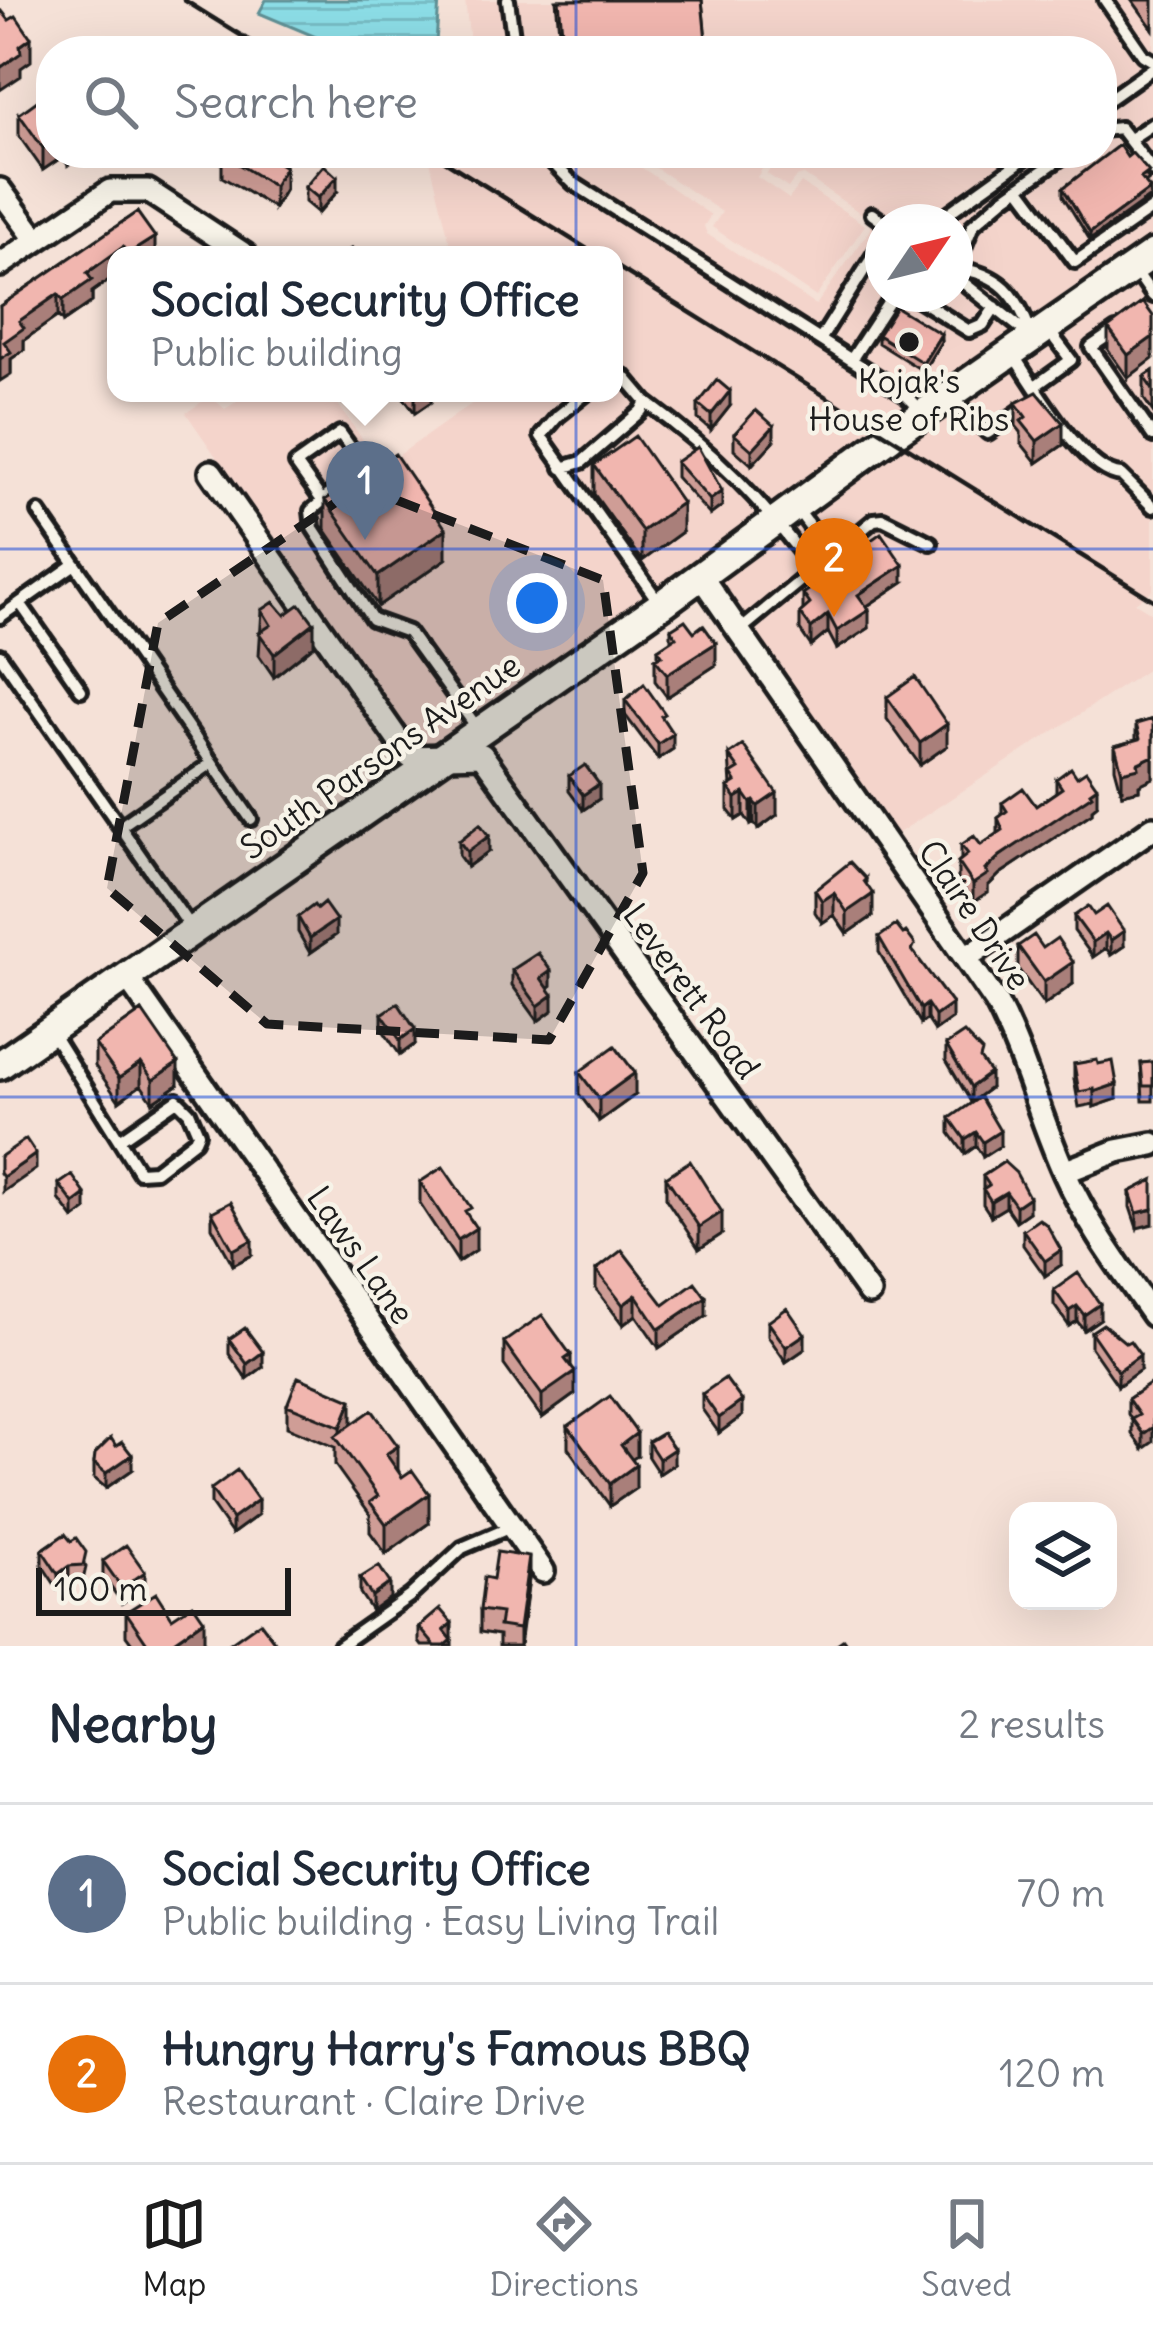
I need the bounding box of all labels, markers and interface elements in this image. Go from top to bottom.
search box [36,36,1117,168]
icon: search [78,69,144,135]
text: Search here [174,74,418,130]
north arrow [865,204,973,312]
popup [107,246,623,402]
text: Social Security Office [151,272,579,328]
text: Public building [151,328,403,377]
marker: Kojak's House of Ribs [896,329,922,355]
place label: Kojak's House of Ribs [809,360,1009,440]
pin: 1 [326,441,404,540]
pin: 2 [795,518,873,617]
your location [507,573,567,633]
street label: South Parsons Avenue [232,644,528,868]
street label: Claire Drive [910,832,1040,998]
street label: Leverett Road [614,895,770,1087]
street label: Laws Lane [298,1178,424,1332]
map controls [1009,1502,1117,1610]
button: layers [1009,1502,1117,1610]
scale bar [36,1562,291,1615]
text: 100 m [54,1568,147,1610]
text: Nearby [48,1692,217,1756]
text: 2 results [958,1700,1105,1749]
text: Social Security Office [162,1841,591,1897]
text: 1 [79,1869,95,1918]
text: 70 m [1017,1869,1105,1918]
text: Public building · Easy Living Trail [162,1897,719,1946]
text: Hungry Harry's Famous BBQ [162,2021,751,2077]
text: 2 [76,2049,98,2098]
text: 120 m [999,2049,1105,2098]
text: Restaurant · Claire Drive [162,2077,586,2126]
tab: Map [141,2191,207,2305]
tab: Directions [490,2191,639,2305]
tab: Saved [921,2191,1012,2305]

